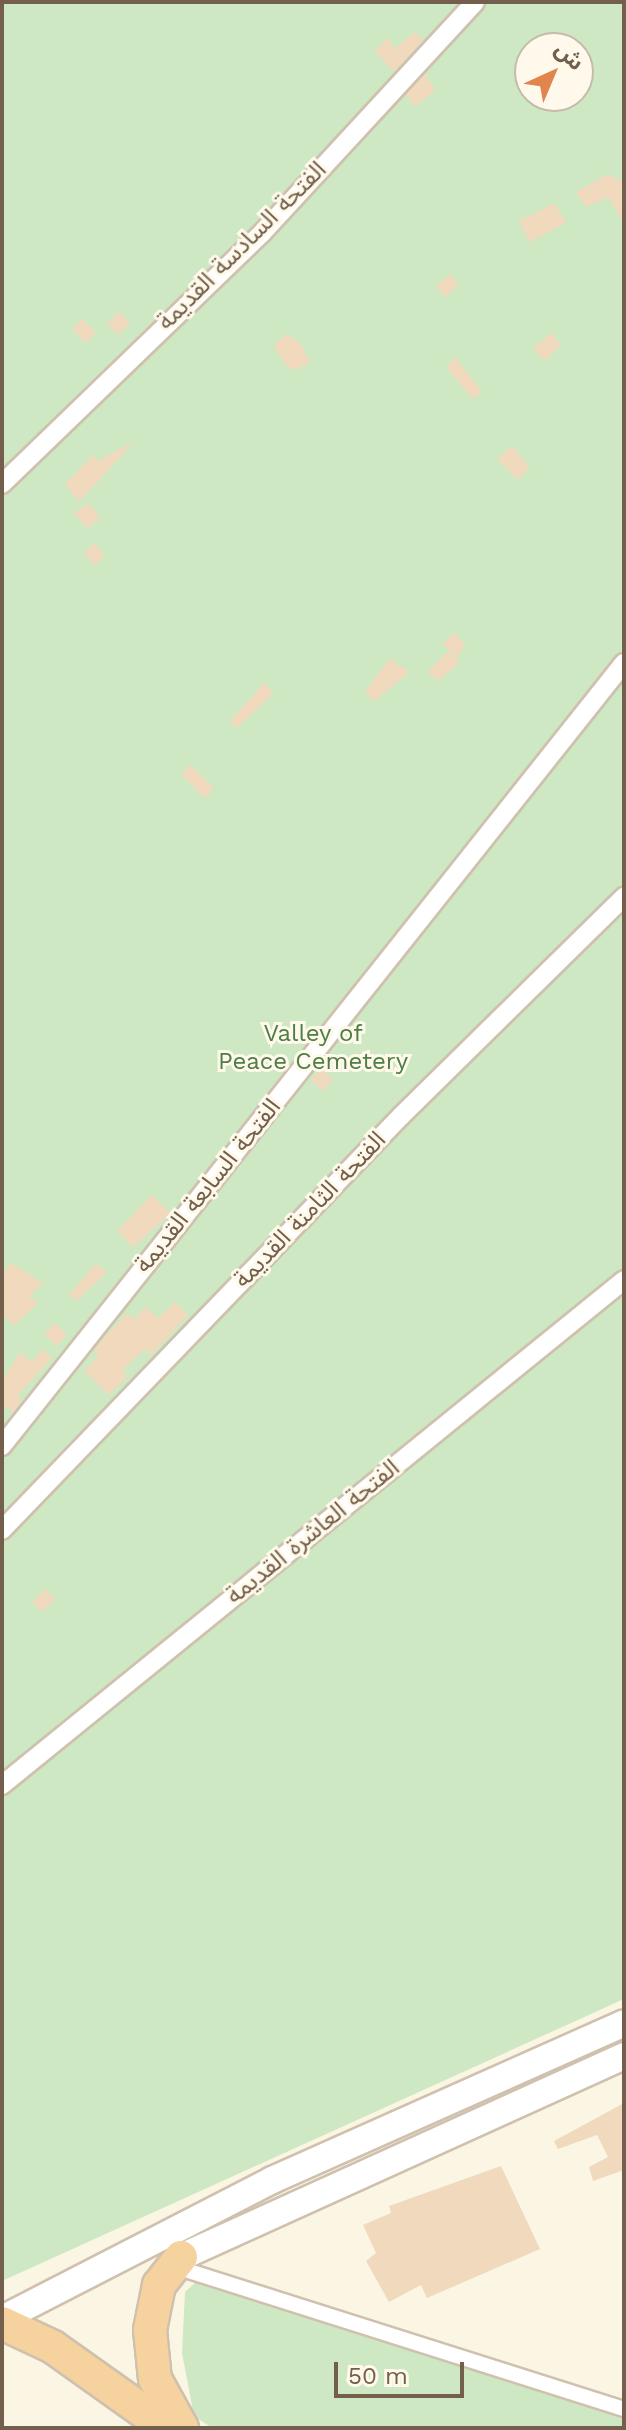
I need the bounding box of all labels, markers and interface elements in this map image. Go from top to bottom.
north arrow [514,32,594,112]
text: ش [550,36,589,75]
street label: الفتحة السادسة القديمة [152,156,332,336]
park label: Valley of Peace Cemetery [218,1020,408,1076]
street label: الفتحة السابعة القديمة [129,1093,287,1279]
street label: الفتحة الثامنة القديمة [228,1126,392,1294]
street label: الفتحة العاشرة القديمة [221,1453,405,1611]
scale bar [338,2346,468,2396]
text: 50 m [348,2362,408,2390]

